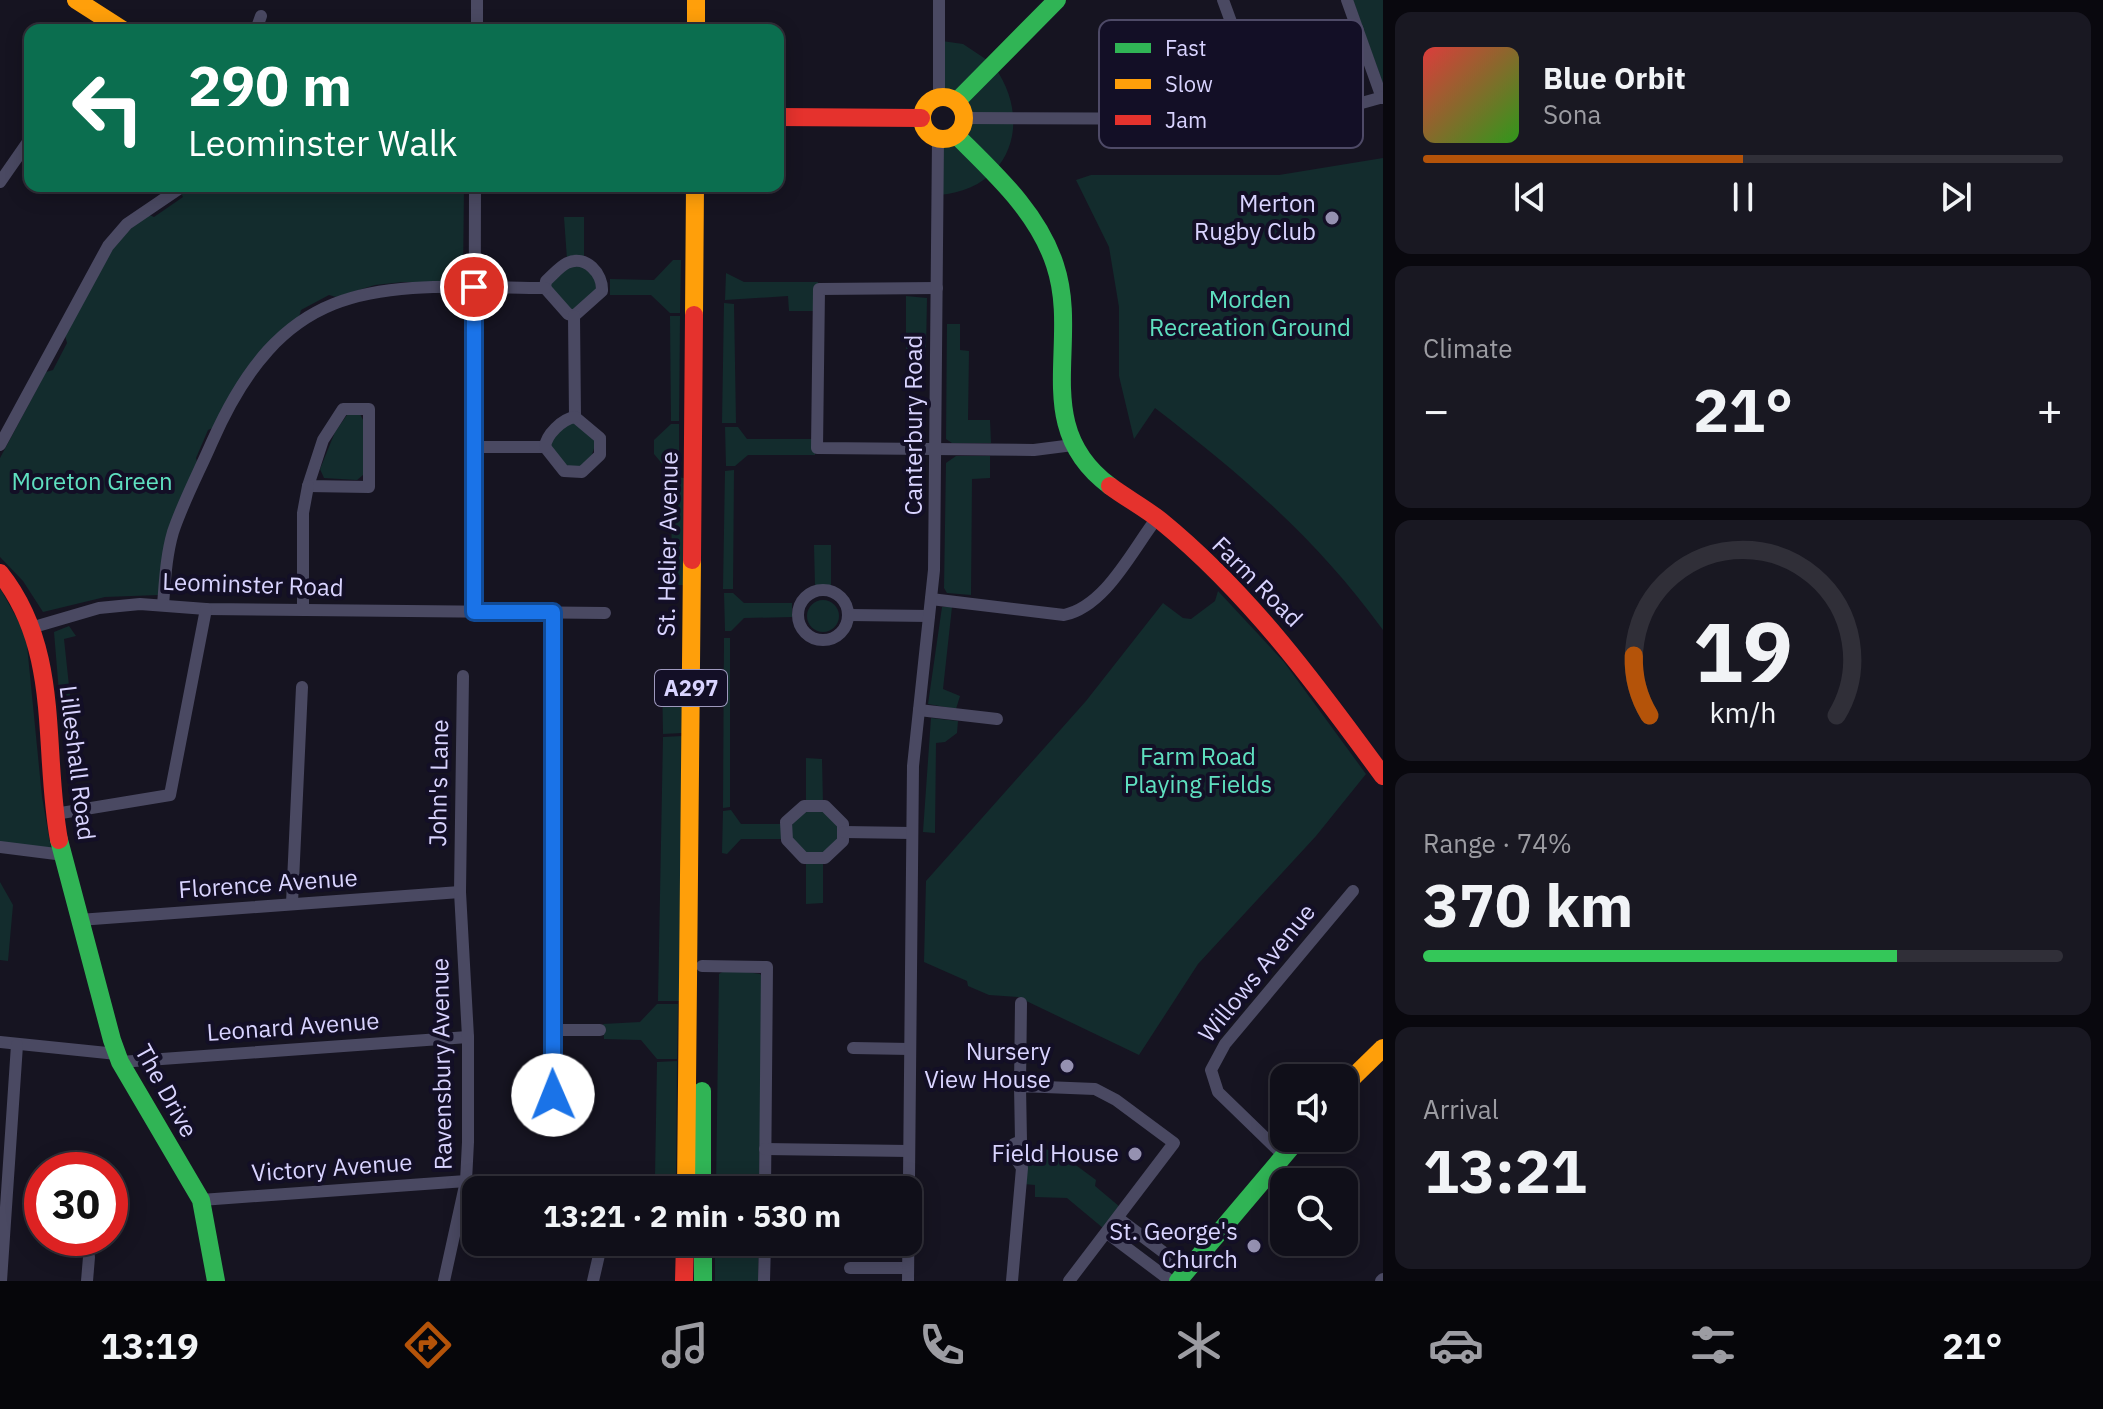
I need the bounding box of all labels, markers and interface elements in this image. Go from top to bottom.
legend [1099,20,1363,148]
text: Fast [1165,33,1206,62]
text: 290 m [188,49,352,121]
icon: left [56,56,160,160]
text: Blue Orbit [1543,58,1686,97]
text: Slow [1165,69,1213,98]
text: Sona [1543,97,1601,131]
text: Jam [1165,105,1207,134]
text: Leominster Walk [188,119,457,166]
icon: previous [1508,175,1552,219]
icon: pause [1721,175,1765,219]
icon: next [1934,175,1978,219]
place label: Merton Rugby Club [1194,187,1316,247]
marker: Merton Rugby Club [1323,209,1341,227]
pin [440,253,508,321]
icon: arrive [452,265,496,309]
park label: Morden Recreation Ground [1149,283,1351,343]
text: Climate [1423,331,1513,365]
street label: Canterbury Road [897,334,929,516]
text: 21° [1693,370,1793,449]
text: − [1423,381,1449,438]
text: + [2037,381,2063,438]
street label: St. Helier Avenue [649,451,685,637]
park label: Moreton Green [11,465,173,497]
street label: Farm Road [1205,529,1310,634]
street label: Leominster Road [162,565,344,603]
text: 19 [1693,597,1793,705]
road number: A297 [655,670,727,706]
street label: Lilleshall Road [53,683,103,842]
text: km/h [1709,695,1777,732]
street label: John's Lane [421,719,455,847]
park label: Farm Road Playing Fields [1124,740,1272,800]
text: Range · 74% [1423,826,1572,860]
street label: Florence Avenue [177,861,359,905]
text: 370 km [1423,865,1633,944]
street label: Willows Avenue [1190,896,1322,1048]
street label: Ravensbury Avenue [423,958,459,1170]
street label: Leonard Avenue [205,1004,380,1048]
place label: Nursery View House [924,1035,1051,1095]
street label: The Drive [128,1038,206,1143]
position arrow [511,1053,595,1137]
marker: Nursery View House [1058,1057,1076,1075]
map controls [1270,1064,1358,1256]
button: sound [1270,1064,1358,1152]
text: Arrival [1423,1092,1499,1126]
text: 13:21 [1423,1131,1587,1210]
place label: Field House [991,1137,1119,1169]
street label: Victory Avenue [250,1145,413,1189]
marker: Field House [1126,1145,1144,1163]
speed limit sign: 30 [24,1152,128,1256]
button: search [1270,1168,1358,1256]
text: 13:21 · 2 min · 530 m [543,1196,841,1235]
place label: St. George's Church [1109,1215,1238,1275]
marker: St. George's Church [1245,1237,1263,1255]
icon: directions [400,1317,456,1373]
icon: music [657,1317,713,1373]
icon: phone [914,1317,970,1373]
icon: climate [1171,1317,1227,1373]
icon: car [1428,1317,1484,1373]
icon: filters [1685,1317,1741,1373]
text: 13:19 [101,1322,199,1369]
text: 21° [1942,1322,2002,1369]

